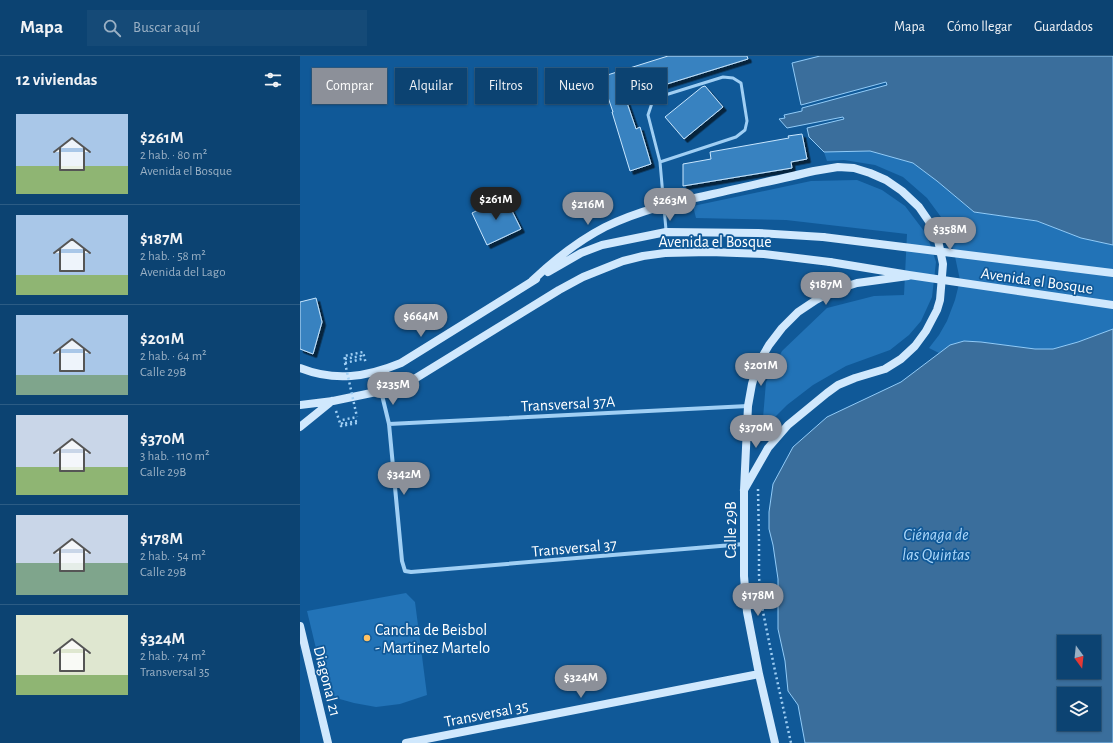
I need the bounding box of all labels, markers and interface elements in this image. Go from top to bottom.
search box [87,10,367,46]
icon: search [101,17,123,39]
text: Mapa [20,18,63,37]
text: Buscar aquí [133,20,200,35]
text: Mapa [894,20,925,34]
text: Cómo llegar [947,20,1012,34]
text: Guardados [1034,20,1093,34]
chip: Comprar [312,68,387,104]
chip: Alquilar [395,68,467,104]
chip: Filtros [475,68,537,104]
chip: Nuevo [545,68,608,104]
chip: Piso [616,68,667,104]
icon: filters [262,69,284,91]
text: 12 viviendas [16,71,97,88]
text: $261M [140,129,184,146]
icon: home [48,130,96,178]
text: 2 hab. · 80 m² [140,149,207,162]
text: Avenida el Bosque [140,165,232,178]
pin: $261M [468,187,524,221]
pin: $263M [642,188,698,222]
pin: $216M [560,192,616,226]
text: $261M [479,193,513,206]
text: $263M [653,194,687,207]
text: $216M [571,198,605,211]
pin: $358M [922,217,978,251]
text: $358M [933,223,967,236]
text: $187M [140,230,183,247]
icon: home [48,231,96,279]
street label: Avenida el Bosque [658,234,772,250]
text: 2 hab. · 58 m² [140,250,206,263]
street label: Avenida el Bosque [980,265,1094,297]
text: Avenida del Lago [140,266,226,279]
pin: $187M [798,272,854,306]
text: $187M [810,278,842,291]
pin: $664M [393,304,449,338]
text: $664M [403,310,439,323]
text: $201M [140,330,184,347]
icon: home [48,331,96,379]
text: 2 hab. · 64 m² [140,350,207,363]
pin: $201M [733,353,789,387]
text: $201M [744,359,778,372]
text: Calle 29B [140,366,186,379]
pin: $235M [365,372,421,406]
text: $235M [376,378,410,391]
street label: Transversal 37A [520,394,616,414]
pin: $370M [728,415,784,449]
text: $370M [739,421,773,434]
text: $370M [140,430,185,447]
icon: home [48,431,96,479]
text: 3 hab. · 110 m² [140,450,209,463]
pin: $342M [376,462,432,496]
text: Calle 29B [140,466,186,479]
text: $342M [387,468,421,481]
street label: Calle 29B [723,501,739,559]
water label: Ciénaga de las Quintas [902,526,971,564]
text: $178M [140,530,183,547]
icon: home [48,531,96,579]
street label: Transversal 37 [531,536,618,560]
text: 2 hab. · 54 m² [140,550,206,563]
text: Calle 29B [140,566,186,579]
pin: $178M [730,583,786,617]
text: $178M [742,589,774,602]
place label: Cancha de Beisbol - Martinez Martelo [375,622,490,656]
text: $324M [140,630,185,647]
icon: home [48,631,96,679]
marker: Cancha de Beisbol - Martinez Martelo [362,633,372,643]
north arrow [1057,635,1101,679]
map controls [1057,635,1101,731]
street label: Diagonal 21 [311,644,344,718]
text: 2 hab. · 74 m² [140,650,206,663]
pin: $324M [553,665,609,699]
text: Transversal 35 [140,666,209,679]
text: $324M [564,671,598,684]
button: layers [1057,687,1101,731]
street label: Transversal 35 [443,698,530,730]

